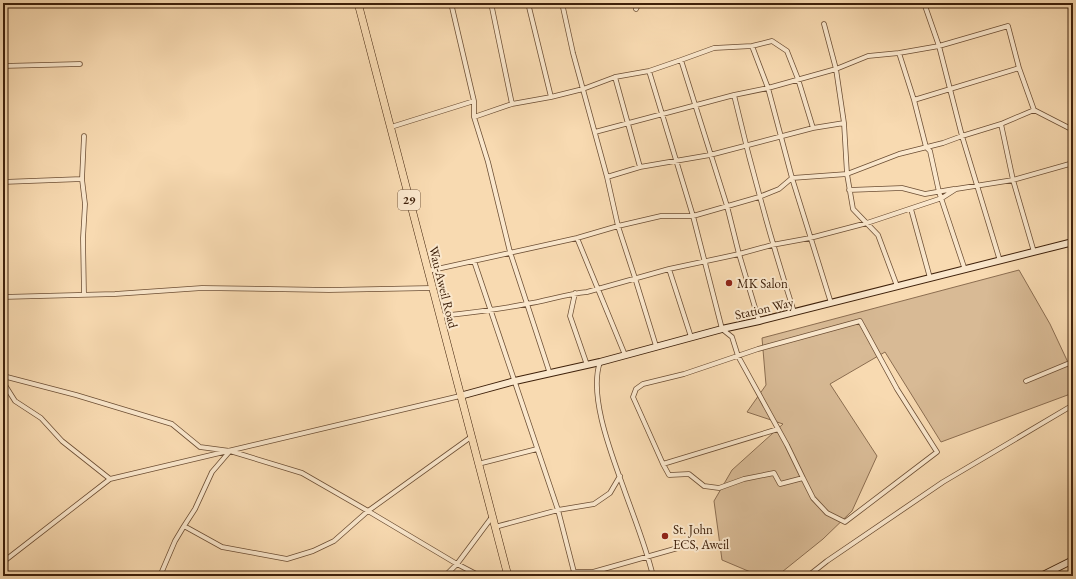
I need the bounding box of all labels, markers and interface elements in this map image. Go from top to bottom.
road number: 29 [398,190,420,210]
street label: Wau-Aweil Road [425,244,462,330]
place label: MK Salon [737,275,788,292]
marker: MK Salon [724,278,734,288]
street label: Station Way [733,293,795,324]
place label: St. John ECS, Aweil [673,521,729,553]
marker: St. John ECS, Aweil [660,531,670,541]

